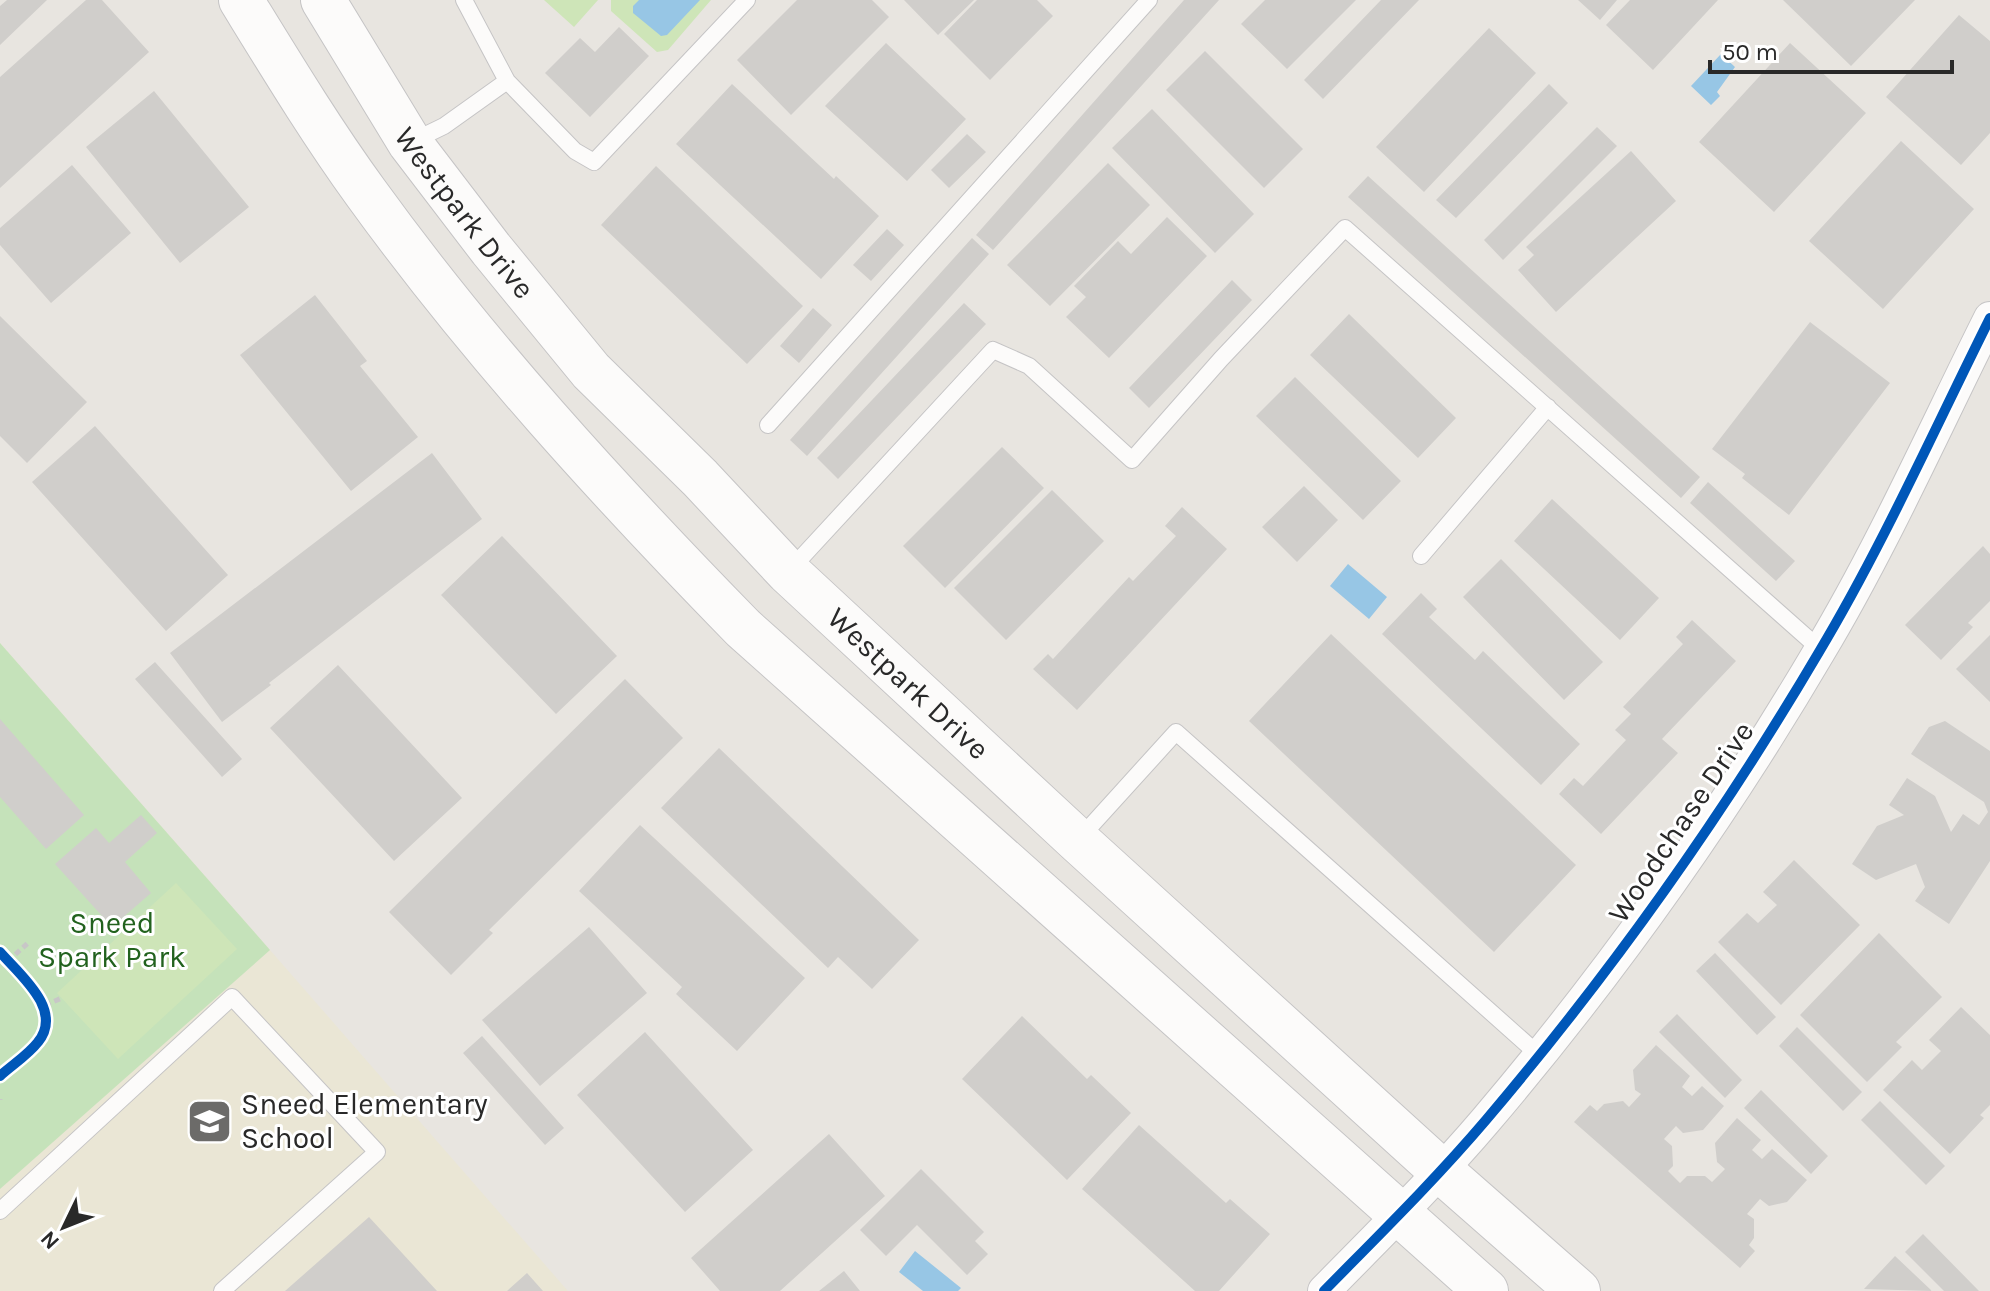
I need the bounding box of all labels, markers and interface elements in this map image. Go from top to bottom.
scale bar [1710,24,1952,74]
text: 50 m [1722,38,1778,66]
street label: Westpark Drive [387,121,542,306]
street label: Westpark Drive [820,600,996,767]
street label: Woodchase Drive [1600,715,1762,929]
park label: Sneed Spark Park [38,905,186,975]
place label: Sneed Elementary School [241,1086,488,1156]
school or university icon: Sneed Elementary School [186,1097,234,1145]
north arrow [24,1187,104,1267]
text: N [35,1225,65,1255]

